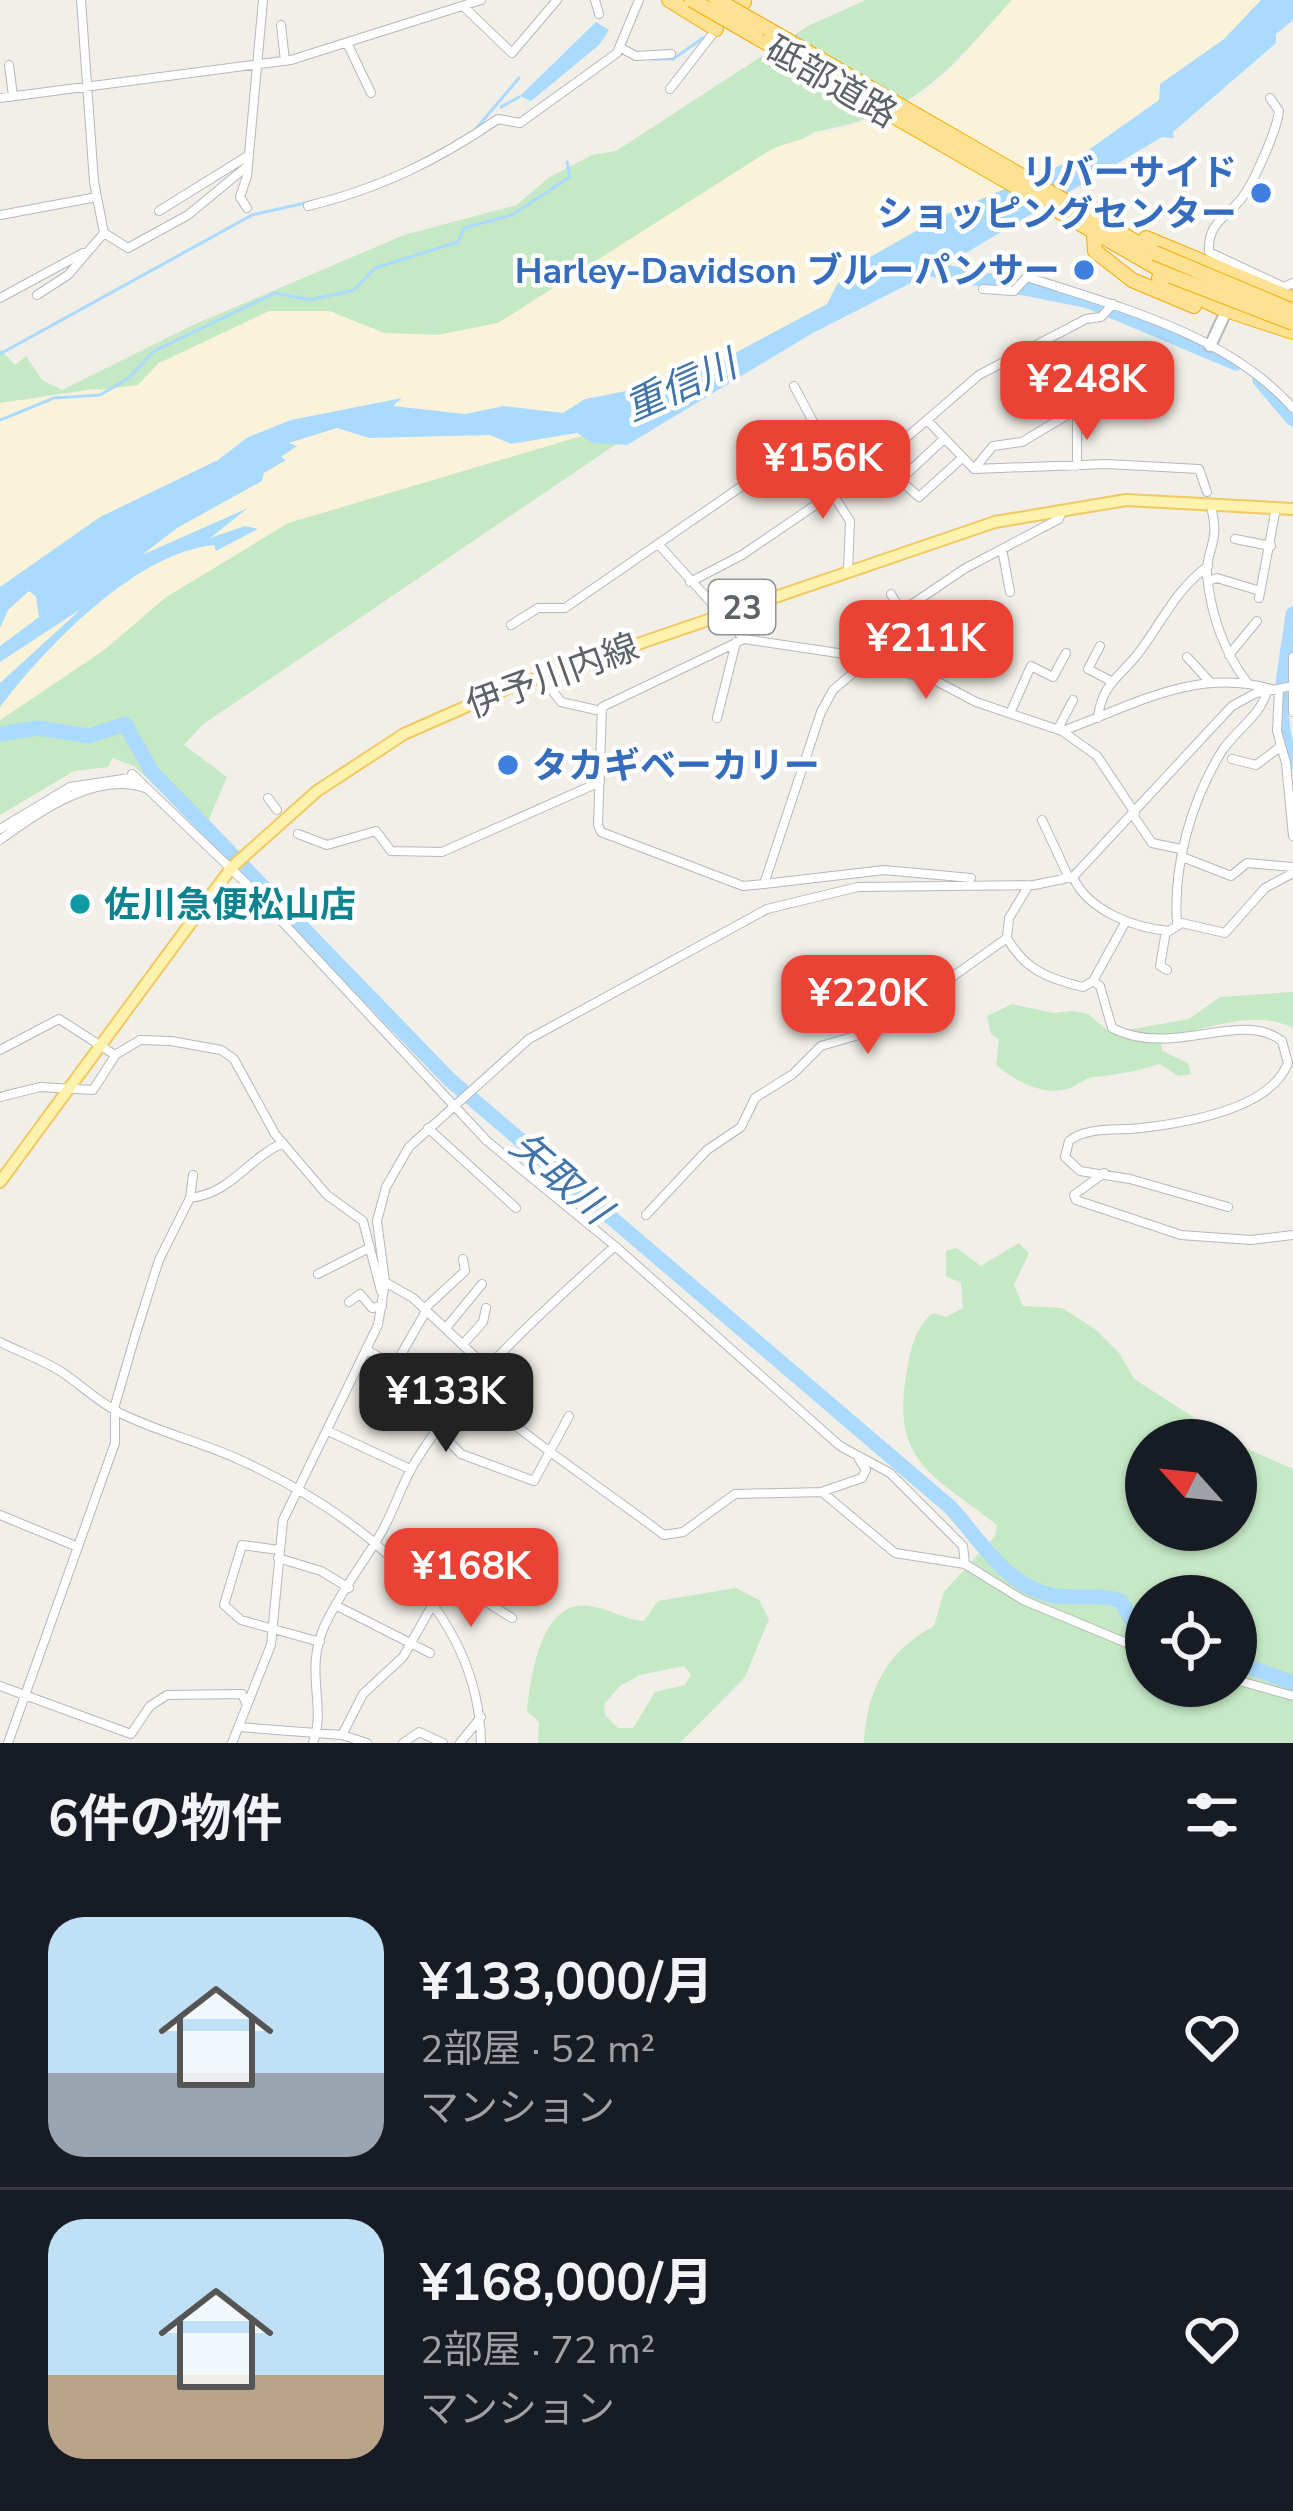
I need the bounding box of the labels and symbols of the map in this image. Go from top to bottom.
street label: 砥部道路 [757,25,906,140]
place label: リバーサイド ショッピングセンター [877,149,1237,239]
marker: リバーサイド ショッピングセンター [1248,180,1274,206]
place label: Harley-Davidson ブルーパンサー [515,247,1060,296]
marker: Harley-Davidson ブルーパンサー [1071,257,1097,283]
water label: 重信川 [616,337,748,434]
pin: ¥248K [1003,341,1171,443]
pin: ¥156K [739,420,907,522]
road number: 23 [709,580,775,634]
pin: ¥211K [842,600,1010,702]
street label: 伊予川内線 [460,623,645,730]
place label: タカギベーカリー [532,742,820,791]
marker: タカギベーカリー [495,752,521,778]
place label: 佐川急便松山店 [104,881,356,930]
marker: 佐川急便松山店 [67,891,93,917]
pin: ¥220K [784,955,952,1057]
water label: 矢取川 [498,1120,625,1239]
pin: ¥133K [362,1353,530,1455]
north arrow [1125,1419,1257,1551]
pin: ¥168K [387,1528,555,1630]

